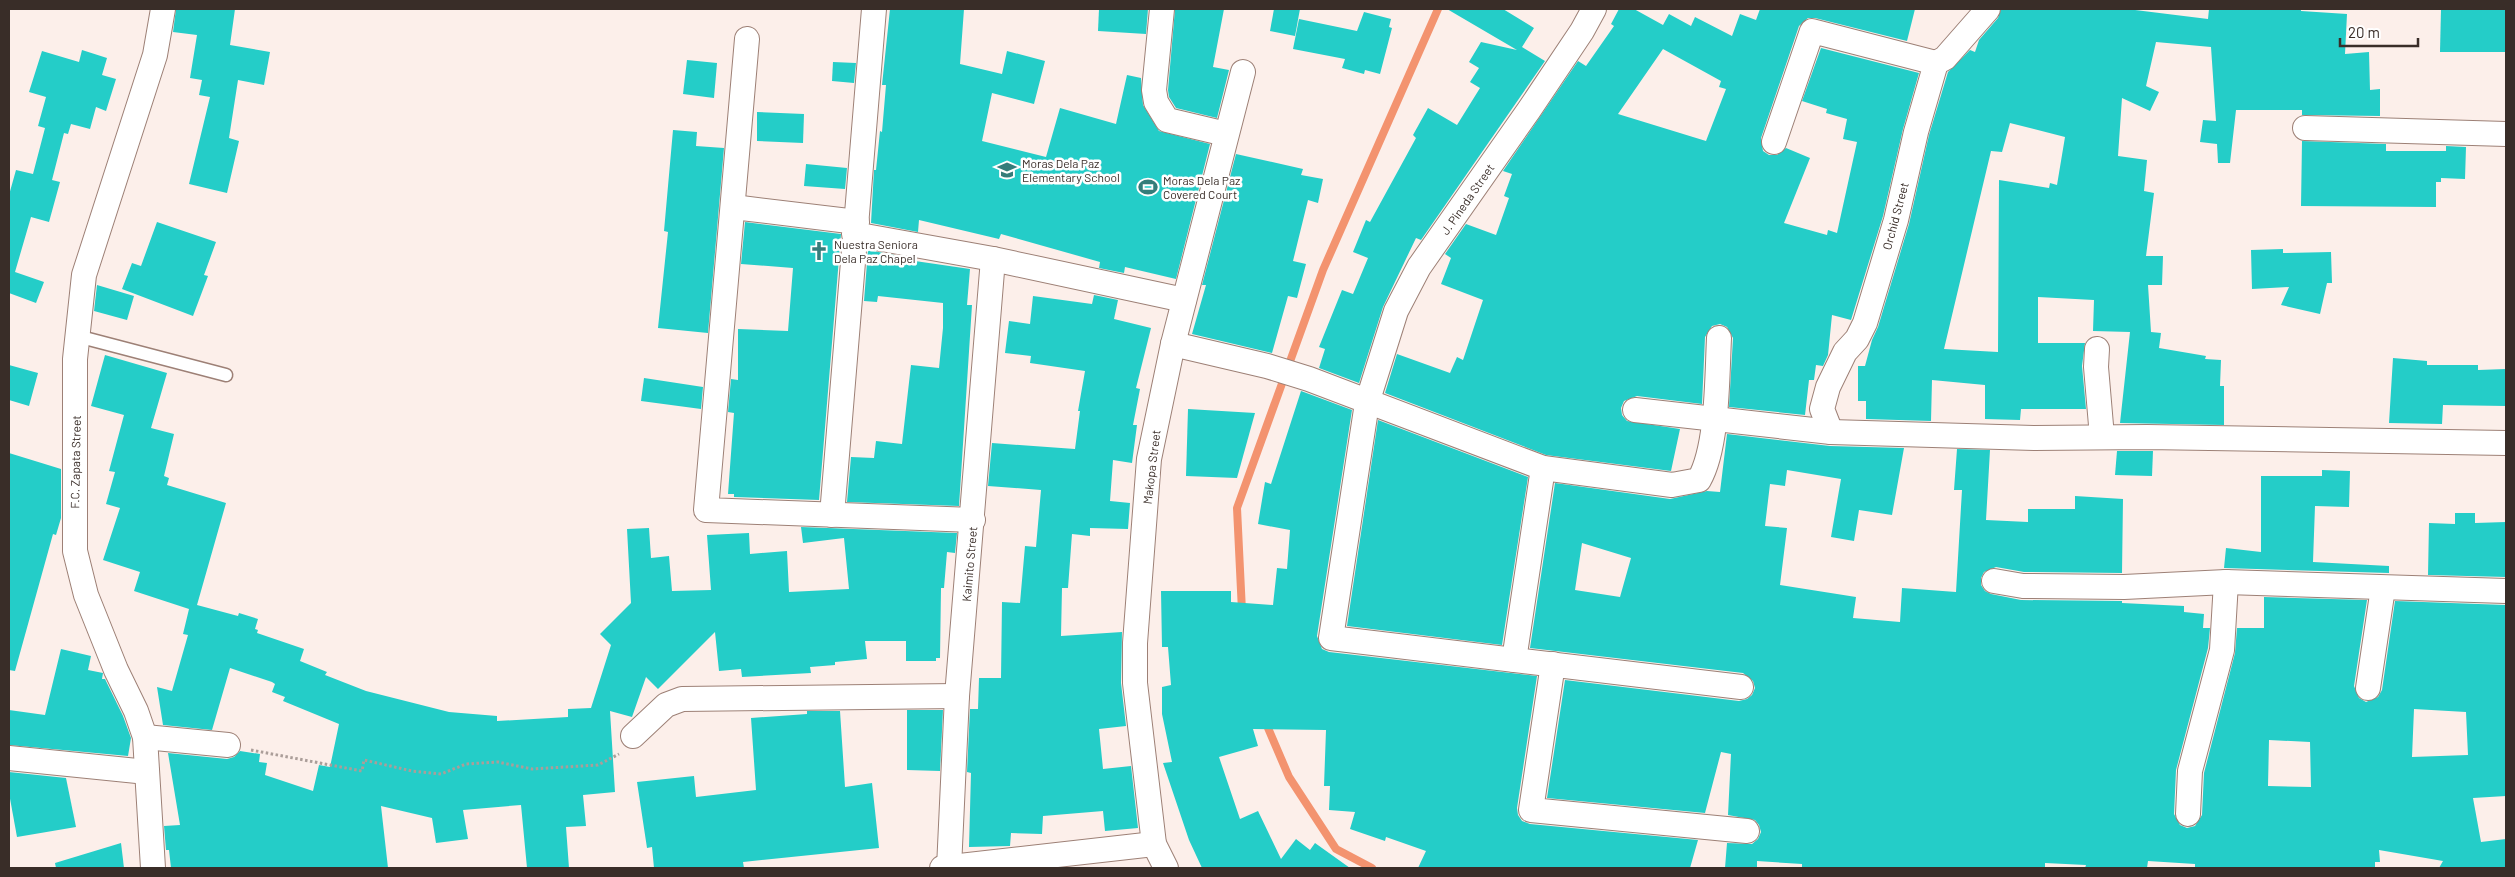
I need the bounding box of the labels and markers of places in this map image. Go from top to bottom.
place label: Moras Dela Paz Elementary School [1022,156,1120,184]
school or university icon: Moras Dela Paz Elementary School [996,159,1018,181]
place label: Moras Dela Paz Covered Court [1163,173,1240,201]
sports icon: Moras Dela Paz Covered Court [1137,176,1159,198]
place label: Nuestra Seniora Dela Paz Chapel [834,237,918,265]
church icon: Nuestra Seniora Dela Paz Chapel [808,240,830,262]

